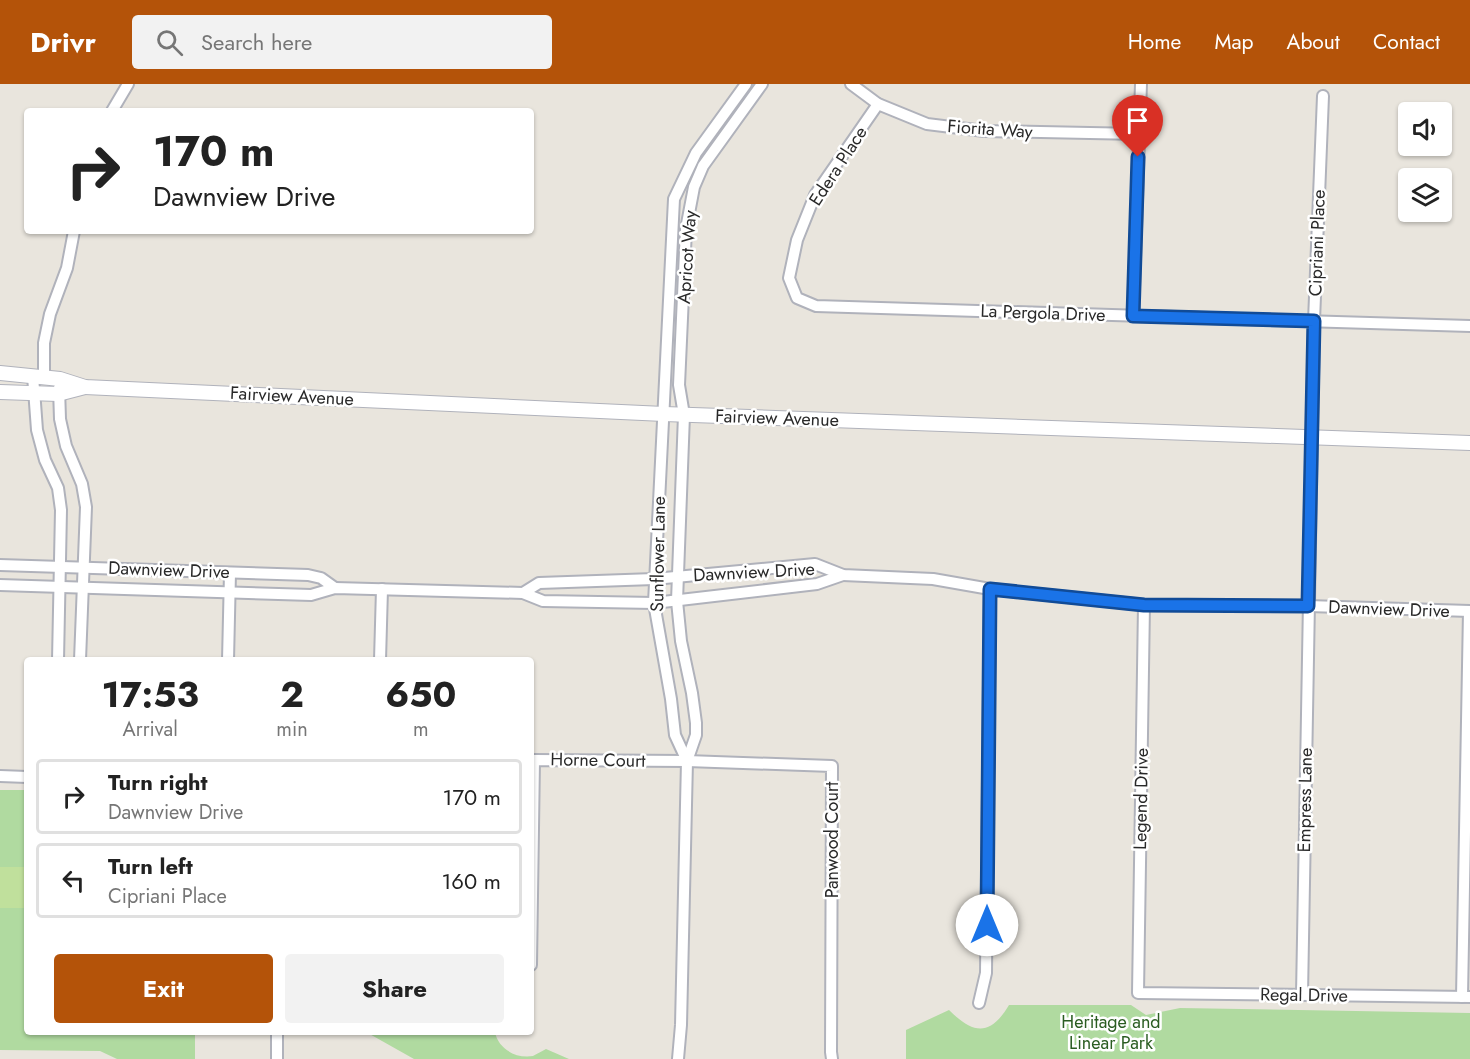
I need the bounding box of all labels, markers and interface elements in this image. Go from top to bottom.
search box [132,15,552,69]
text: Drivr [30,22,96,63]
icon: search [153,26,186,59]
text: Search here [201,26,312,58]
text: Home [1128,27,1181,57]
text: Map [1214,27,1254,57]
text: About [1287,27,1340,57]
text: Contact [1373,27,1440,57]
pin [1112,95,1163,157]
map controls [1398,102,1452,222]
button: sound [1398,102,1452,156]
icon: arrive [1121,104,1154,137]
street label: Fiorita Way [947,113,1034,145]
text: 170 m [153,121,275,182]
street label: Edera Place [803,121,873,211]
icon: right [54,132,132,210]
button: layers [1398,168,1452,222]
text: Dawnview Drive [153,177,336,216]
street label: Cipriani Place [1302,189,1332,297]
street label: Apricot Way [671,209,703,305]
street label: La Pergola Drive [980,298,1106,328]
street label: Fairview Avenue [229,380,355,412]
street label: Fairview Avenue [715,403,839,433]
street label: Sunflower Lane [644,496,672,612]
street label: Dawnview Drive [108,555,230,585]
street label: Dawnview Drive [693,556,815,588]
street label: Dawnview Drive [1328,594,1450,624]
text: 17:53 [102,668,199,720]
text: 2 [280,668,304,720]
text: 650 [385,668,456,720]
text: Arrival [123,715,178,744]
text: min [276,715,308,744]
text: m [413,715,429,744]
street label: Horne Court [550,746,646,774]
street label: Empress Lane [1291,747,1319,853]
street label: Legend Drive [1127,748,1155,850]
text: Turn right [108,766,208,798]
icon: right [57,780,90,813]
text: 170 m [443,781,501,813]
street label: Panwood Court [819,781,845,898]
text: Dawnview Drive [108,798,243,827]
text: Turn left [108,850,193,882]
icon: left [57,864,90,897]
text: 160 m [441,865,501,897]
text: Cipriani Place [108,882,227,911]
position arrow [955,893,1019,957]
button: Exit [54,954,273,1023]
button: Share [285,954,504,1023]
street label: Regal Drive [1260,981,1348,1009]
park label: Heritage and Linear Park [1061,1009,1161,1056]

